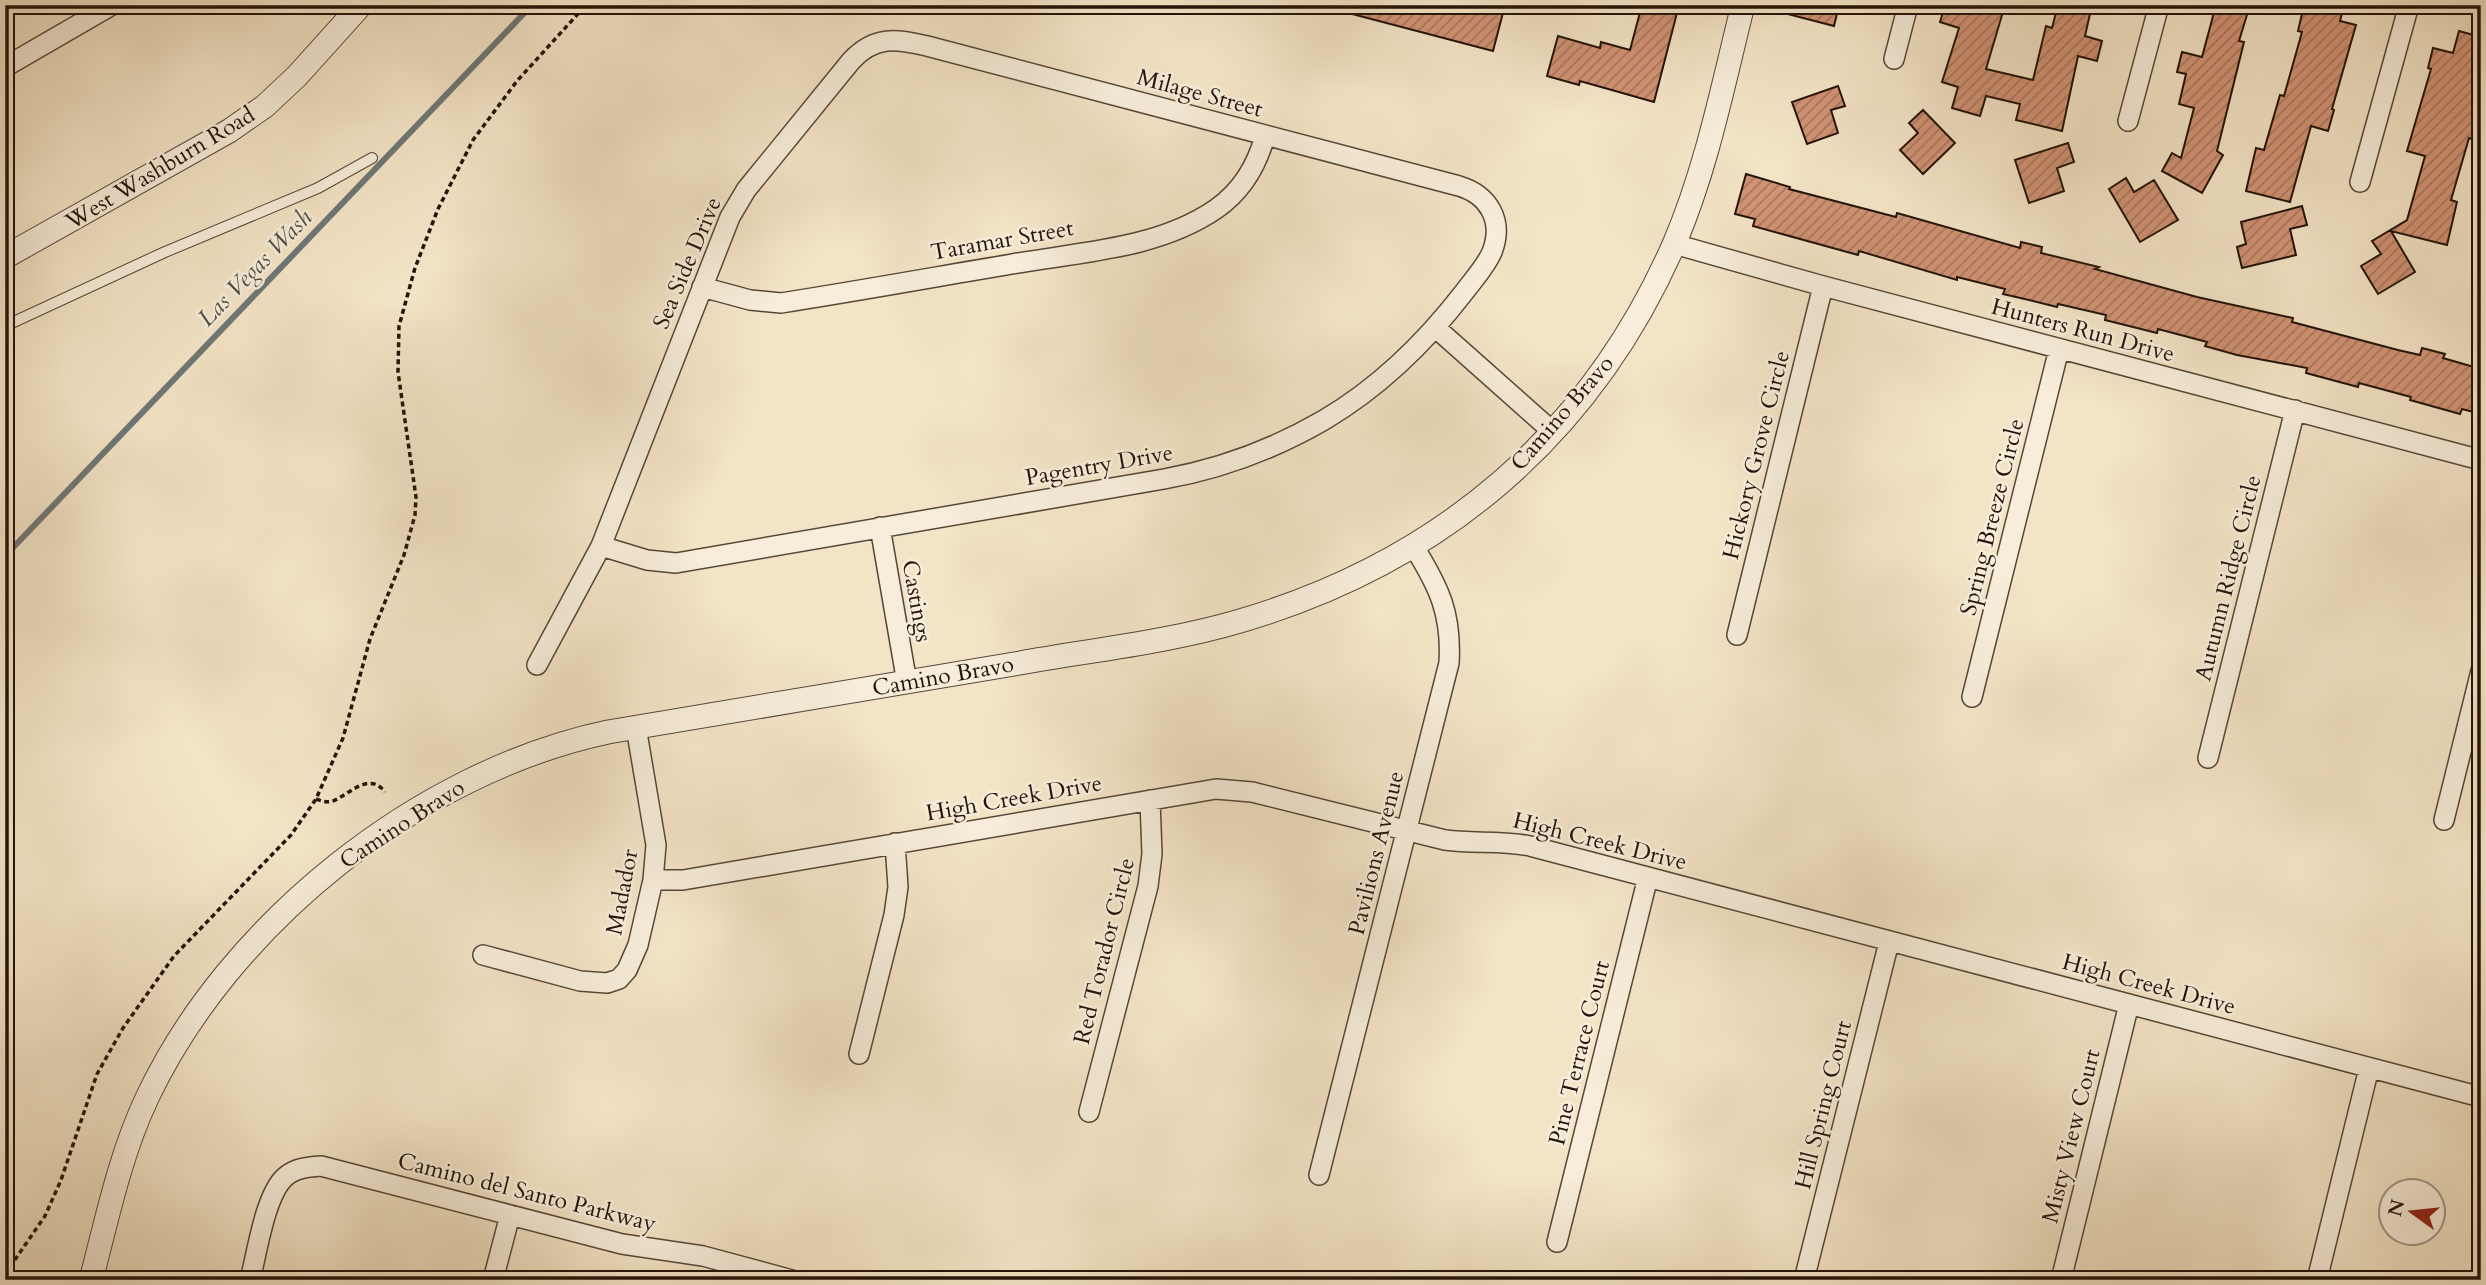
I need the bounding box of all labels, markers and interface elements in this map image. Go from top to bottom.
street label: Milage Street [1134,61,1266,125]
street label: West Washburn Road [59,99,261,237]
street label: Sea Side Drive [645,192,729,334]
water label: Las Vegas Wash [191,202,320,334]
street label: Taramar Street [928,212,1076,268]
street label: Hunters Run Drive [1988,291,2178,369]
street label: Hickory Grove Circle [1715,347,1797,563]
street label: Camino Bravo [1503,349,1621,477]
street label: Spring Breeze Circle [1953,415,2031,619]
street label: Pagentry Drive [1023,437,1175,493]
street label: Autumn Ridge Circle [2187,472,2269,684]
street label: Castings [895,558,939,644]
street label: Camino Bravo [870,648,1016,704]
street label: High Creek Drive [923,767,1105,829]
street label: Pavilions Avenue [1341,768,1411,938]
street label: Camino Bravo [334,772,470,876]
street label: High Creek Drive [1510,804,1690,878]
street label: Madador [598,846,646,938]
street label: Red Torador Circle [1066,855,1142,1047]
street label: High Creek Drive [2059,946,2239,1022]
street label: Pine Terrace Court [1541,957,1617,1149]
street label: Hill Spring Court [1787,1017,1859,1193]
street label: Misty View Court [2034,1046,2108,1226]
street label: Camino del Santo Parkway [395,1145,659,1239]
north arrow [2378,1176,2448,1246]
text: N [2382,1196,2411,1219]

